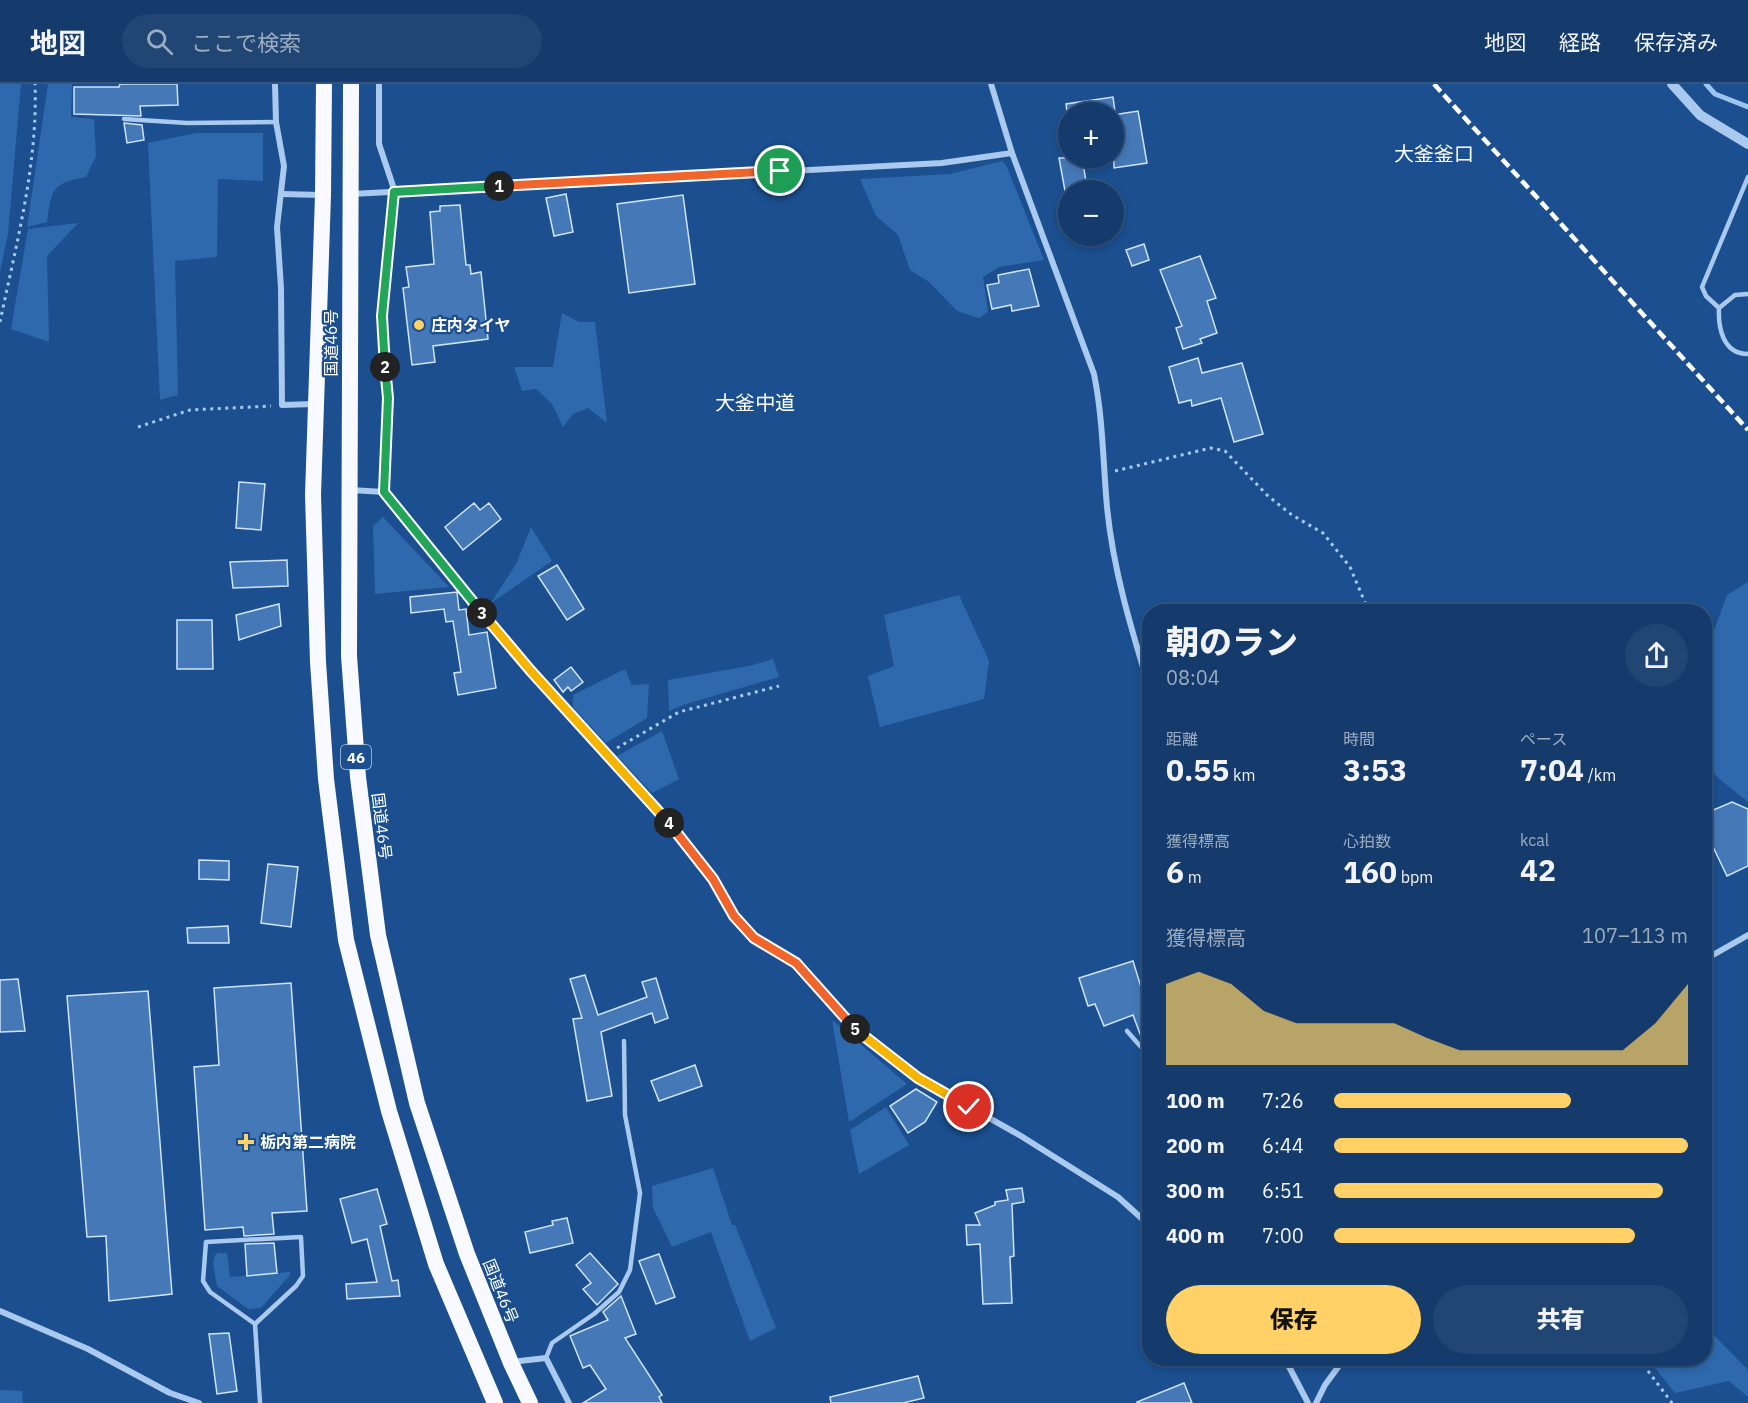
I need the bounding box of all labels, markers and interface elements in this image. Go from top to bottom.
search box [122,14,542,68]
text: 地図 [30,24,86,61]
icon: search [143,25,176,58]
text: ここで検索 [191,28,301,57]
text: 地図 [1484,28,1526,56]
text: 経路 [1559,28,1601,56]
text: 保存済み [1634,28,1718,56]
map controls [1058,102,1124,246]
button: + [1058,102,1124,168]
district label: 大釜釜口 [1394,140,1474,167]
pin [754,145,805,196]
icon: arrive [763,154,796,187]
pin: 1 [484,171,514,201]
text: 1 [494,176,504,196]
button: − [1058,180,1124,246]
street label: 国道46号 [321,309,341,377]
place label: 庄内タイヤ [431,315,511,335]
marker: 庄内タイヤ [412,318,426,332]
pin: 2 [370,352,400,382]
text: 2 [380,357,390,377]
district label: 大釜中道 [715,389,795,416]
pin: 3 [467,598,497,628]
text: 3 [477,603,487,623]
text: 朝のラン [1166,620,1298,663]
button: share [1625,624,1688,687]
text: 08:04 [1166,664,1220,691]
text: 距離 [1166,729,1198,749]
text: 時間 [1343,729,1375,749]
text: ペース [1520,729,1567,749]
road number: 46 [341,745,371,769]
text: 0.55 [1166,750,1229,789]
text: 3:53 [1343,750,1407,789]
text: 7:04 [1520,750,1584,789]
text: km [1229,765,1256,785]
text: /km [1584,765,1616,785]
street label: 国道46号 [368,791,396,861]
pin: 4 [654,808,684,838]
text: 4 [664,813,674,833]
text: kcal [1520,830,1549,850]
text: 獲得標高 [1166,831,1230,851]
text: 心拍数 [1343,831,1391,851]
text: 42 [1520,850,1556,889]
text: 6 [1166,852,1184,891]
text: 160 [1343,852,1397,891]
text: m [1184,867,1202,887]
text: bpm [1397,867,1433,887]
text: 107–113 m [1582,922,1688,949]
text: 獲得標高 [1166,924,1246,951]
pin: 5 [840,1014,870,1044]
text: 5 [850,1019,860,1039]
pin [943,1081,994,1132]
text: 100 m [1166,1087,1225,1114]
text: 7:26 [1262,1087,1304,1114]
icon: check [952,1090,985,1123]
place label: 栃内第二病院 [260,1132,356,1152]
text: 200 m [1166,1132,1225,1159]
text: 6:44 [1262,1132,1304,1159]
marker: 栃内第二病院 [237,1133,255,1151]
text: 300 m [1166,1177,1225,1204]
text: 6:51 [1262,1177,1304,1204]
text: 400 m [1166,1222,1225,1249]
text: 7:00 [1262,1222,1304,1249]
street label: 国道46号 [479,1256,523,1326]
button: 保存 [1166,1285,1421,1354]
button: 共有 [1433,1285,1688,1354]

